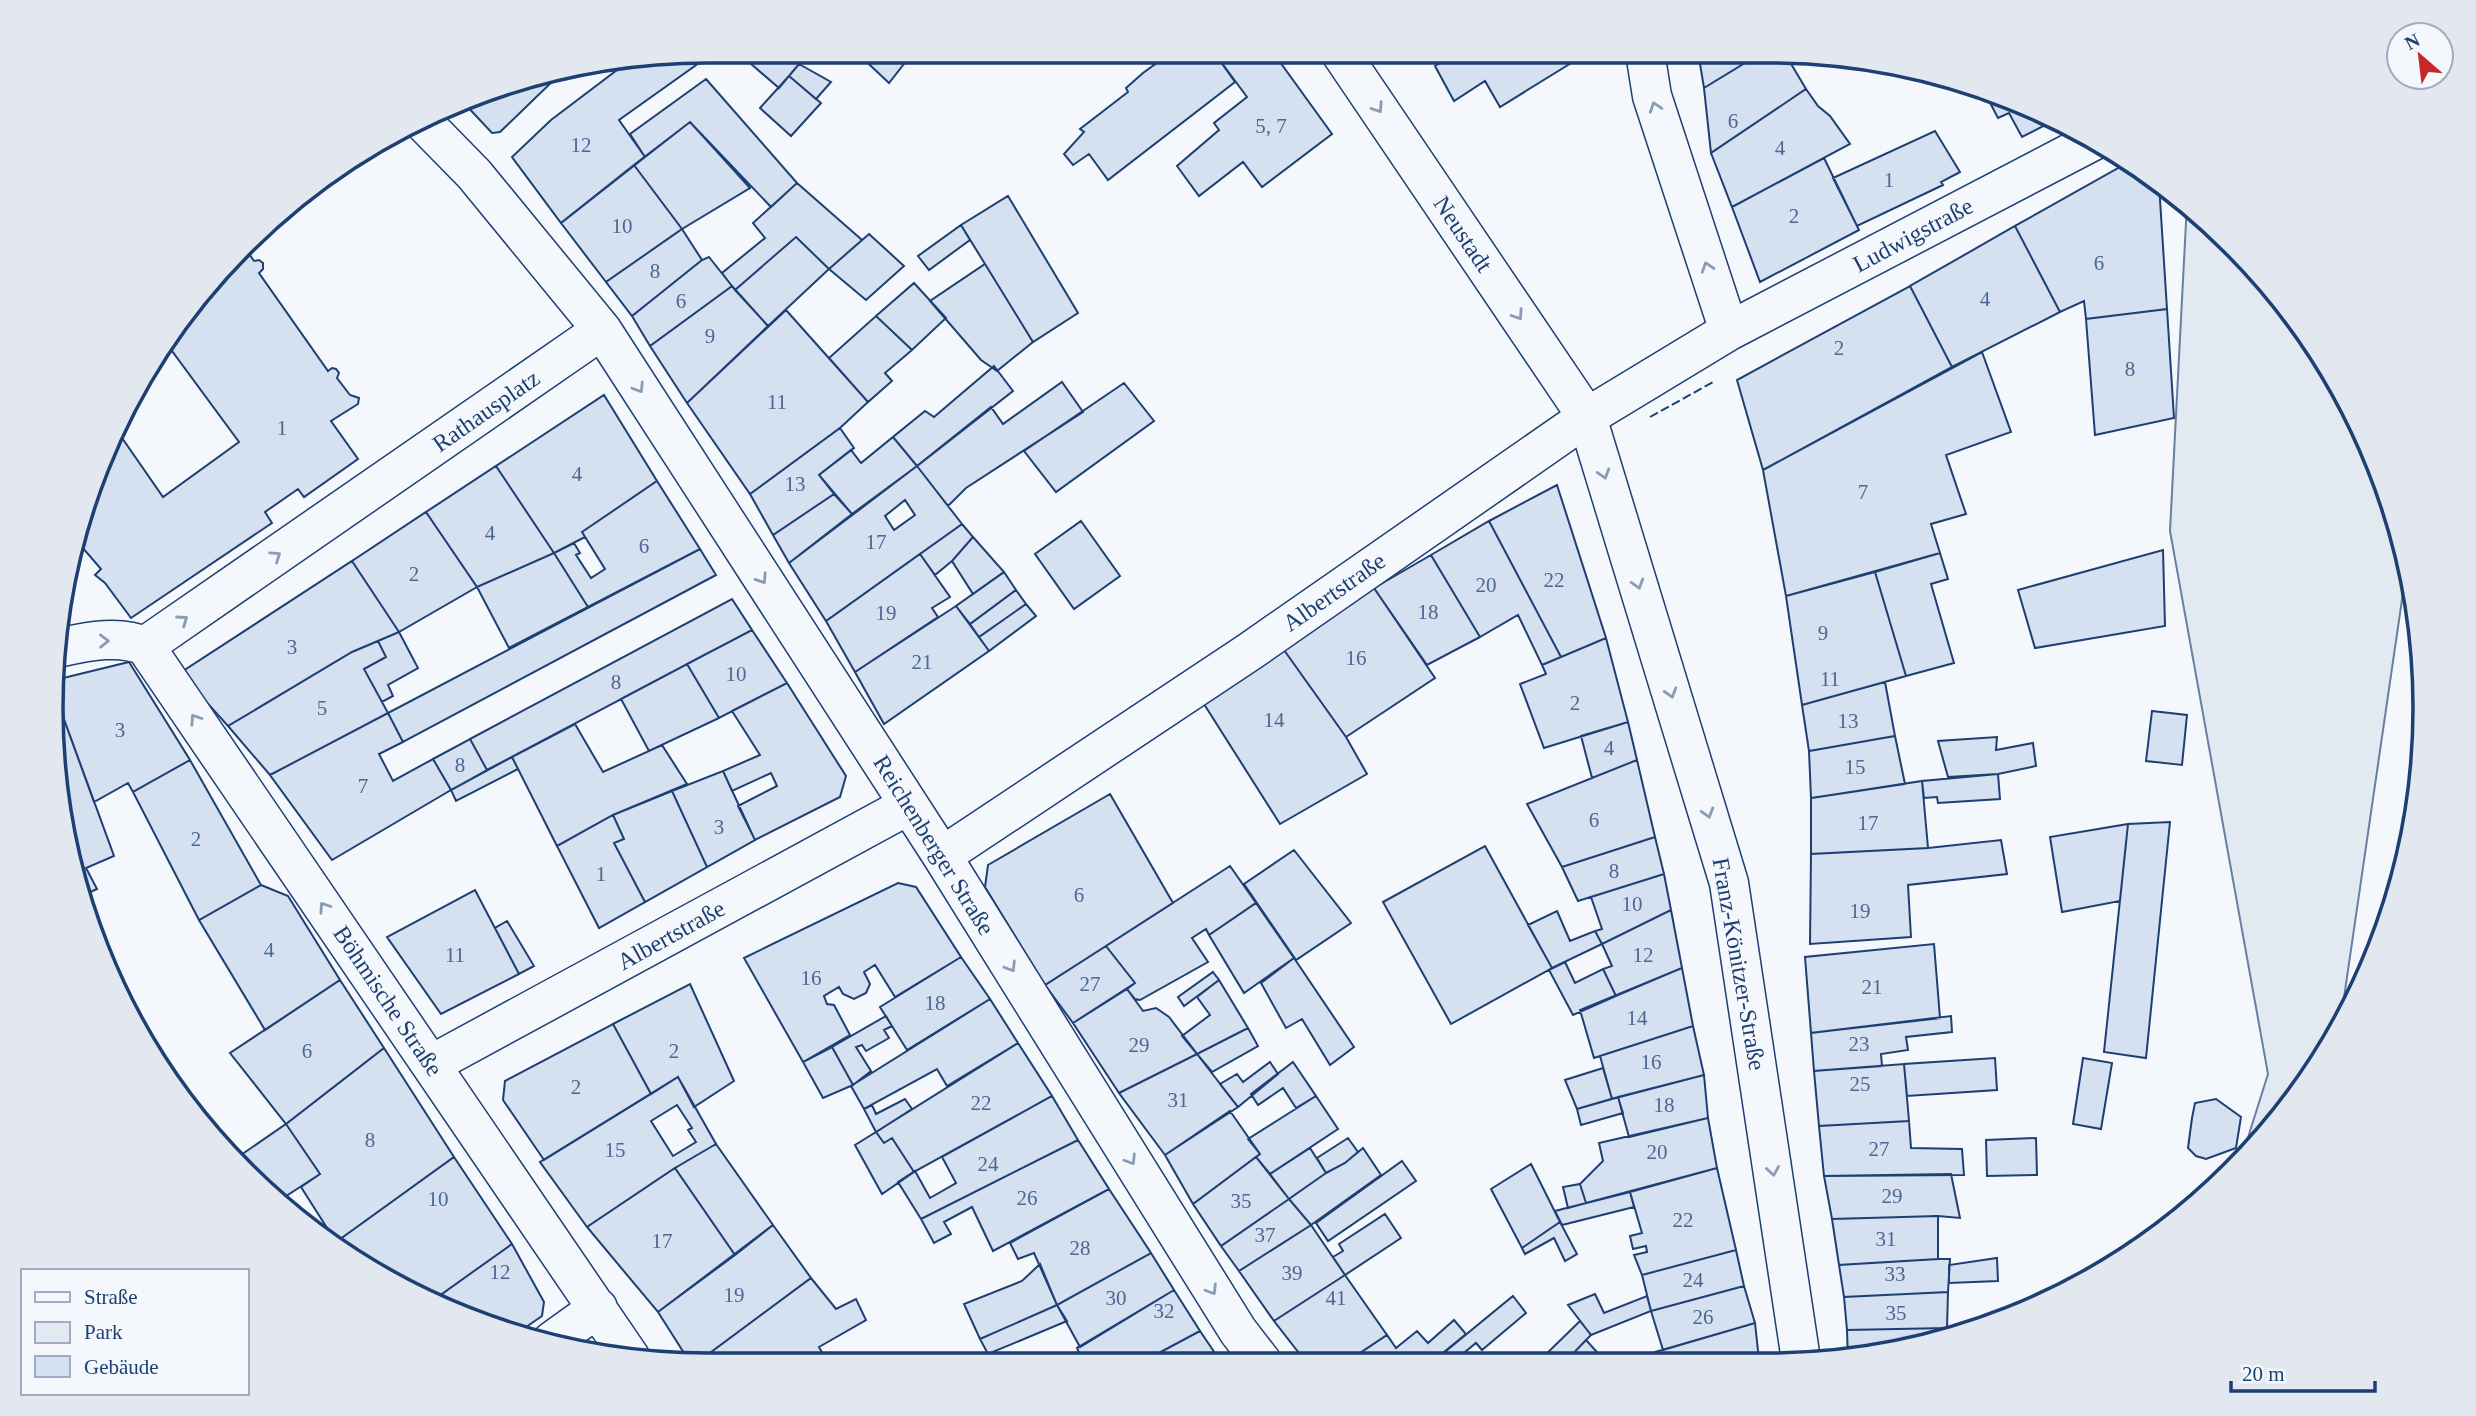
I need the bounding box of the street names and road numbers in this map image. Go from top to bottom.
street label: Neustadt [1428,191,1498,277]
street label: Ludwigstraße [1849,193,1977,277]
street label: Rathausplatz [428,365,544,457]
street label: Albertstraße [1278,547,1390,637]
street label: Reichenberger Straße [868,750,1000,940]
street label: Franz-Könitzer-Straße [1707,856,1771,1072]
street label: Albertstraße [613,895,729,975]
street label: Böhmische Straße [328,921,448,1081]

